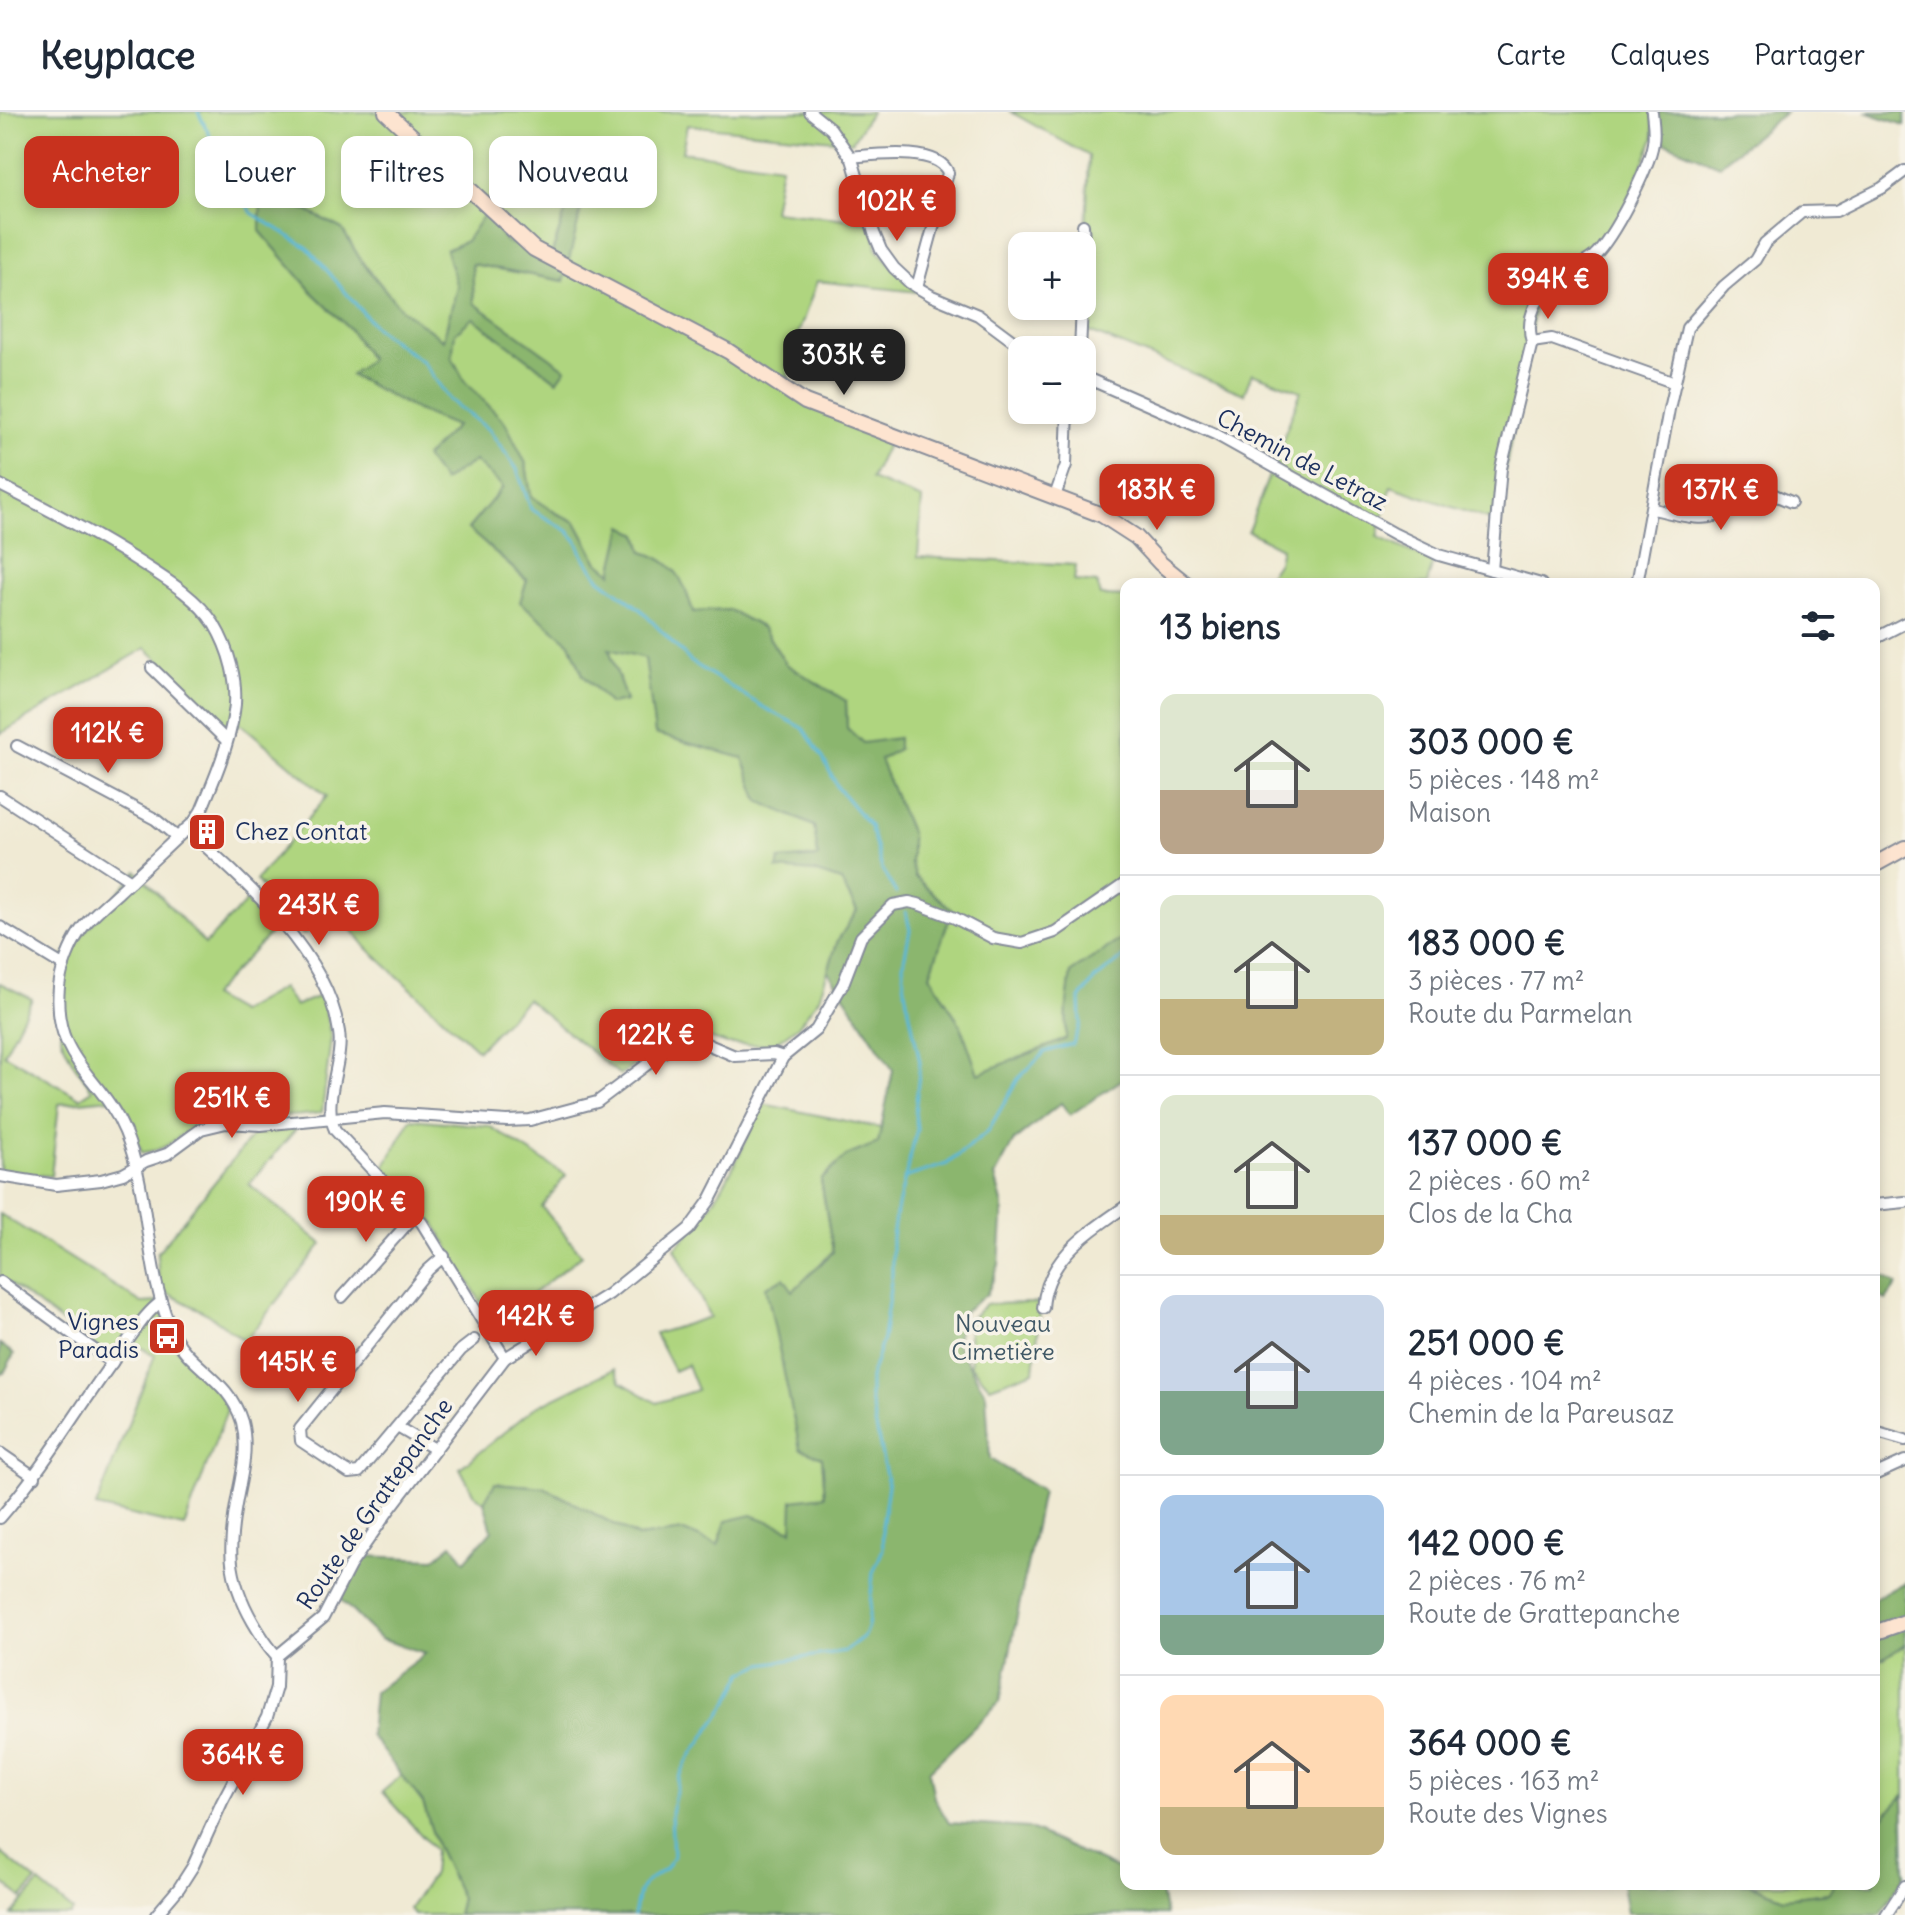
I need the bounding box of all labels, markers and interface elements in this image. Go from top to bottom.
text: Keyplace [40,32,195,79]
text: Carte [1496,37,1566,73]
text: Calques [1610,37,1710,73]
text: Partager [1754,37,1865,73]
chip: Acheter [24,136,179,208]
chip: Louer [195,136,325,208]
chip: Filtres [341,136,473,208]
chip: Nouveau [489,136,657,208]
pin: 102K € [832,175,962,243]
text: 102K € [857,184,937,217]
map controls [1008,232,1096,424]
button: + [1008,232,1096,320]
pin: 394K € [1483,253,1613,321]
text: 394K € [1506,262,1590,295]
pin: 303K € [779,329,909,397]
button: − [1008,336,1096,424]
text: 303K € [801,338,887,371]
street label: Chemin de Letraz [1212,401,1393,517]
pin: 183K € [1092,464,1222,532]
pin: 137K € [1656,464,1786,532]
text: 183K € [1117,473,1197,506]
text: 137K € [1683,473,1759,506]
icon: filters [1796,604,1840,648]
text: 13 biens [1160,605,1281,648]
pin: 112K € [43,707,173,775]
text: 112K € [71,716,145,749]
text: 303 000 € [1408,720,1574,763]
icon: home [1224,726,1320,822]
text: 5 pièces · 148 m² [1408,763,1600,796]
text: Maison [1408,796,1491,829]
building icon: Chez Contat [186,811,228,853]
place label: Chez Contat [235,816,367,846]
pin: 243K € [254,879,384,947]
text: 243K € [278,888,360,921]
text: 183 000 € [1408,921,1566,964]
icon: home [1224,927,1320,1023]
text: 3 pièces · 77 m² [1408,964,1585,997]
text: Route du Parmelan [1408,997,1632,1030]
pin: 122K € [591,1009,721,1077]
text: 122K € [617,1018,695,1051]
pin: 251K € [167,1072,297,1140]
text: 251K € [193,1081,271,1114]
text: 137 000 € [1408,1121,1563,1164]
icon: home [1224,1127,1320,1223]
text: 2 pièces · 60 m² [1408,1164,1591,1197]
pin: 190K € [301,1176,431,1244]
text: 190K € [325,1185,407,1218]
text: Clos de la Cha [1408,1197,1573,1230]
pin: 142K € [471,1290,601,1358]
text: 142K € [497,1299,575,1332]
place label: Vignes Paradis [58,1306,139,1364]
park label: Nouveau Cimetière [951,1308,1055,1366]
bus stop icon: Vignes Paradis [146,1315,188,1357]
text: 251 000 € [1408,1321,1565,1364]
icon: home [1224,1327,1320,1423]
pin: 145K € [233,1336,363,1404]
text: 145K € [258,1345,338,1378]
text: 4 pièces · 104 m² [1408,1364,1602,1397]
street label: Route de Grattepanche [290,1392,459,1615]
text: Chemin de la Pareusaz [1408,1397,1674,1430]
text: 142 000 € [1408,1521,1565,1564]
icon: home [1224,1527,1320,1623]
text: 2 pièces · 76 m² [1408,1564,1586,1597]
text: Route de Grattepanche [1408,1597,1680,1630]
text: 364 000 € [1408,1721,1572,1764]
icon: home [1224,1727,1320,1823]
pin: 364K € [178,1729,308,1797]
text: 364K € [201,1738,285,1771]
text: 5 pièces · 163 m² [1408,1764,1599,1797]
text: Route des Vignes [1408,1797,1607,1830]

